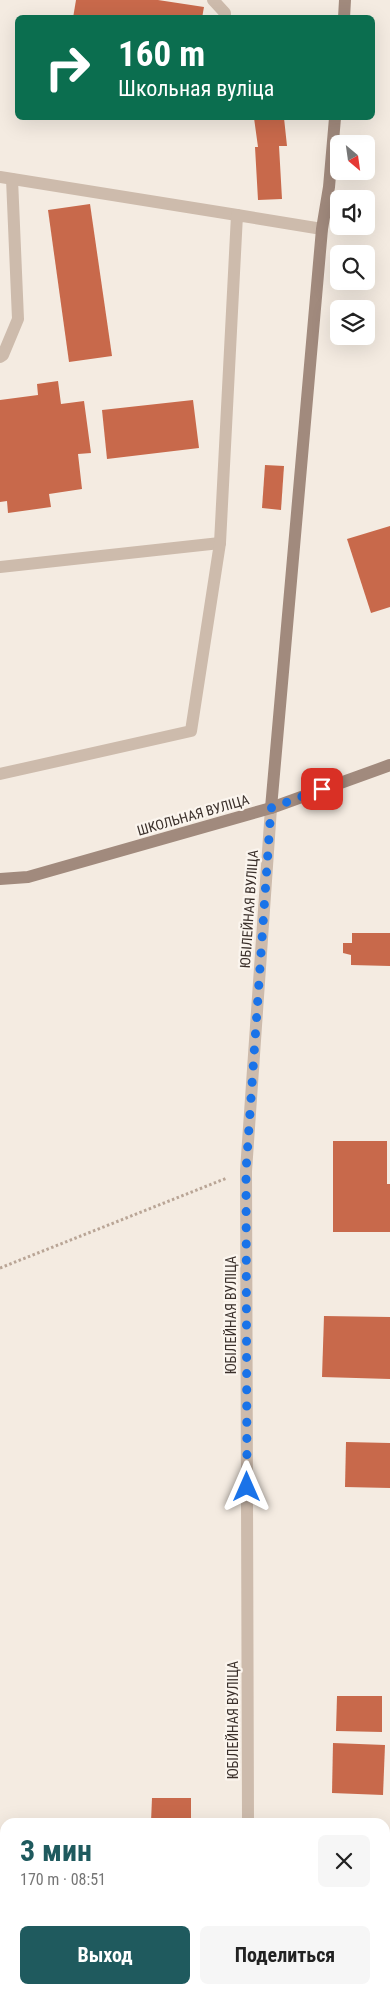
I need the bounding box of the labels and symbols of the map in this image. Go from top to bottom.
north arrow [330,135,375,180]
pin [301,768,343,810]
street label: ШКОЛЬНАЯ ВУЛІЦА [135,791,251,839]
street label: ЮБІЛЕЙНАЯ ВУЛІЦА [237,849,261,969]
street label: ЮБІЛЕЙНАЯ ВУЛІЦА [223,1256,239,1374]
position arrow [220,1460,272,1512]
street label: ЮБІЛЕЙНАЯ ВУЛІЦА [225,1661,241,1779]

